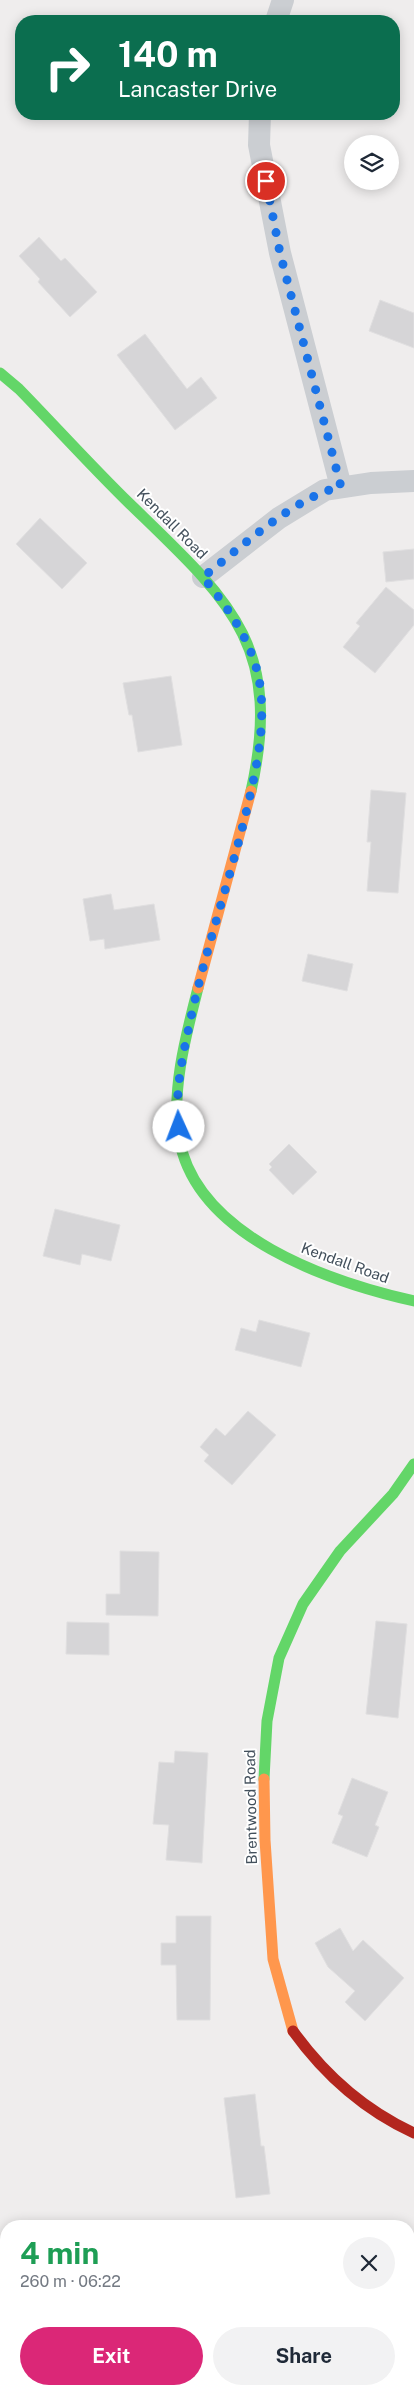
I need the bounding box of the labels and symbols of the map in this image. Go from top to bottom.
pin [245,160,287,202]
street label: Kendall Road [134,485,211,562]
position arrow [152,1100,204,1152]
street label: Kendall Road [299,1239,391,1286]
street label: Brentwood Road [241,1749,260,1865]

